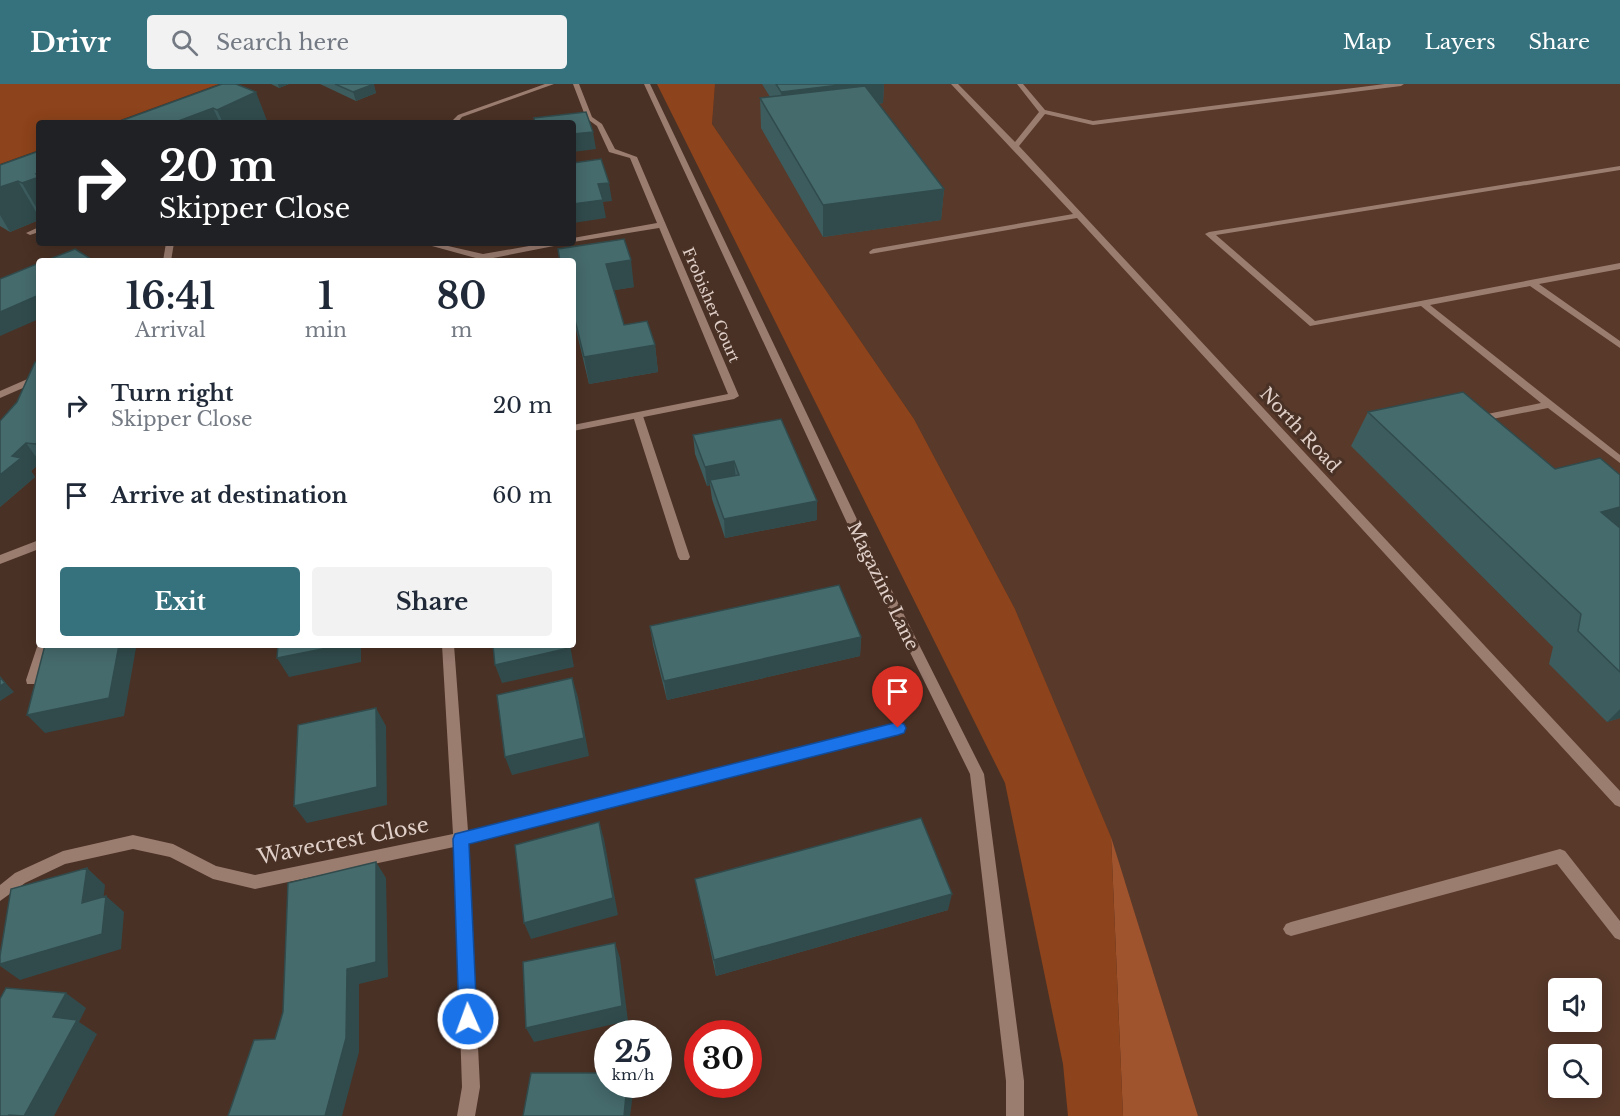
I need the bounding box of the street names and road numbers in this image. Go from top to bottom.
street label: Frobisher Court [679,244,744,365]
street label: North Road [1255,383,1345,477]
street label: Magazine Lane [842,518,924,654]
street label: Wavecrest Close [254,812,431,871]

